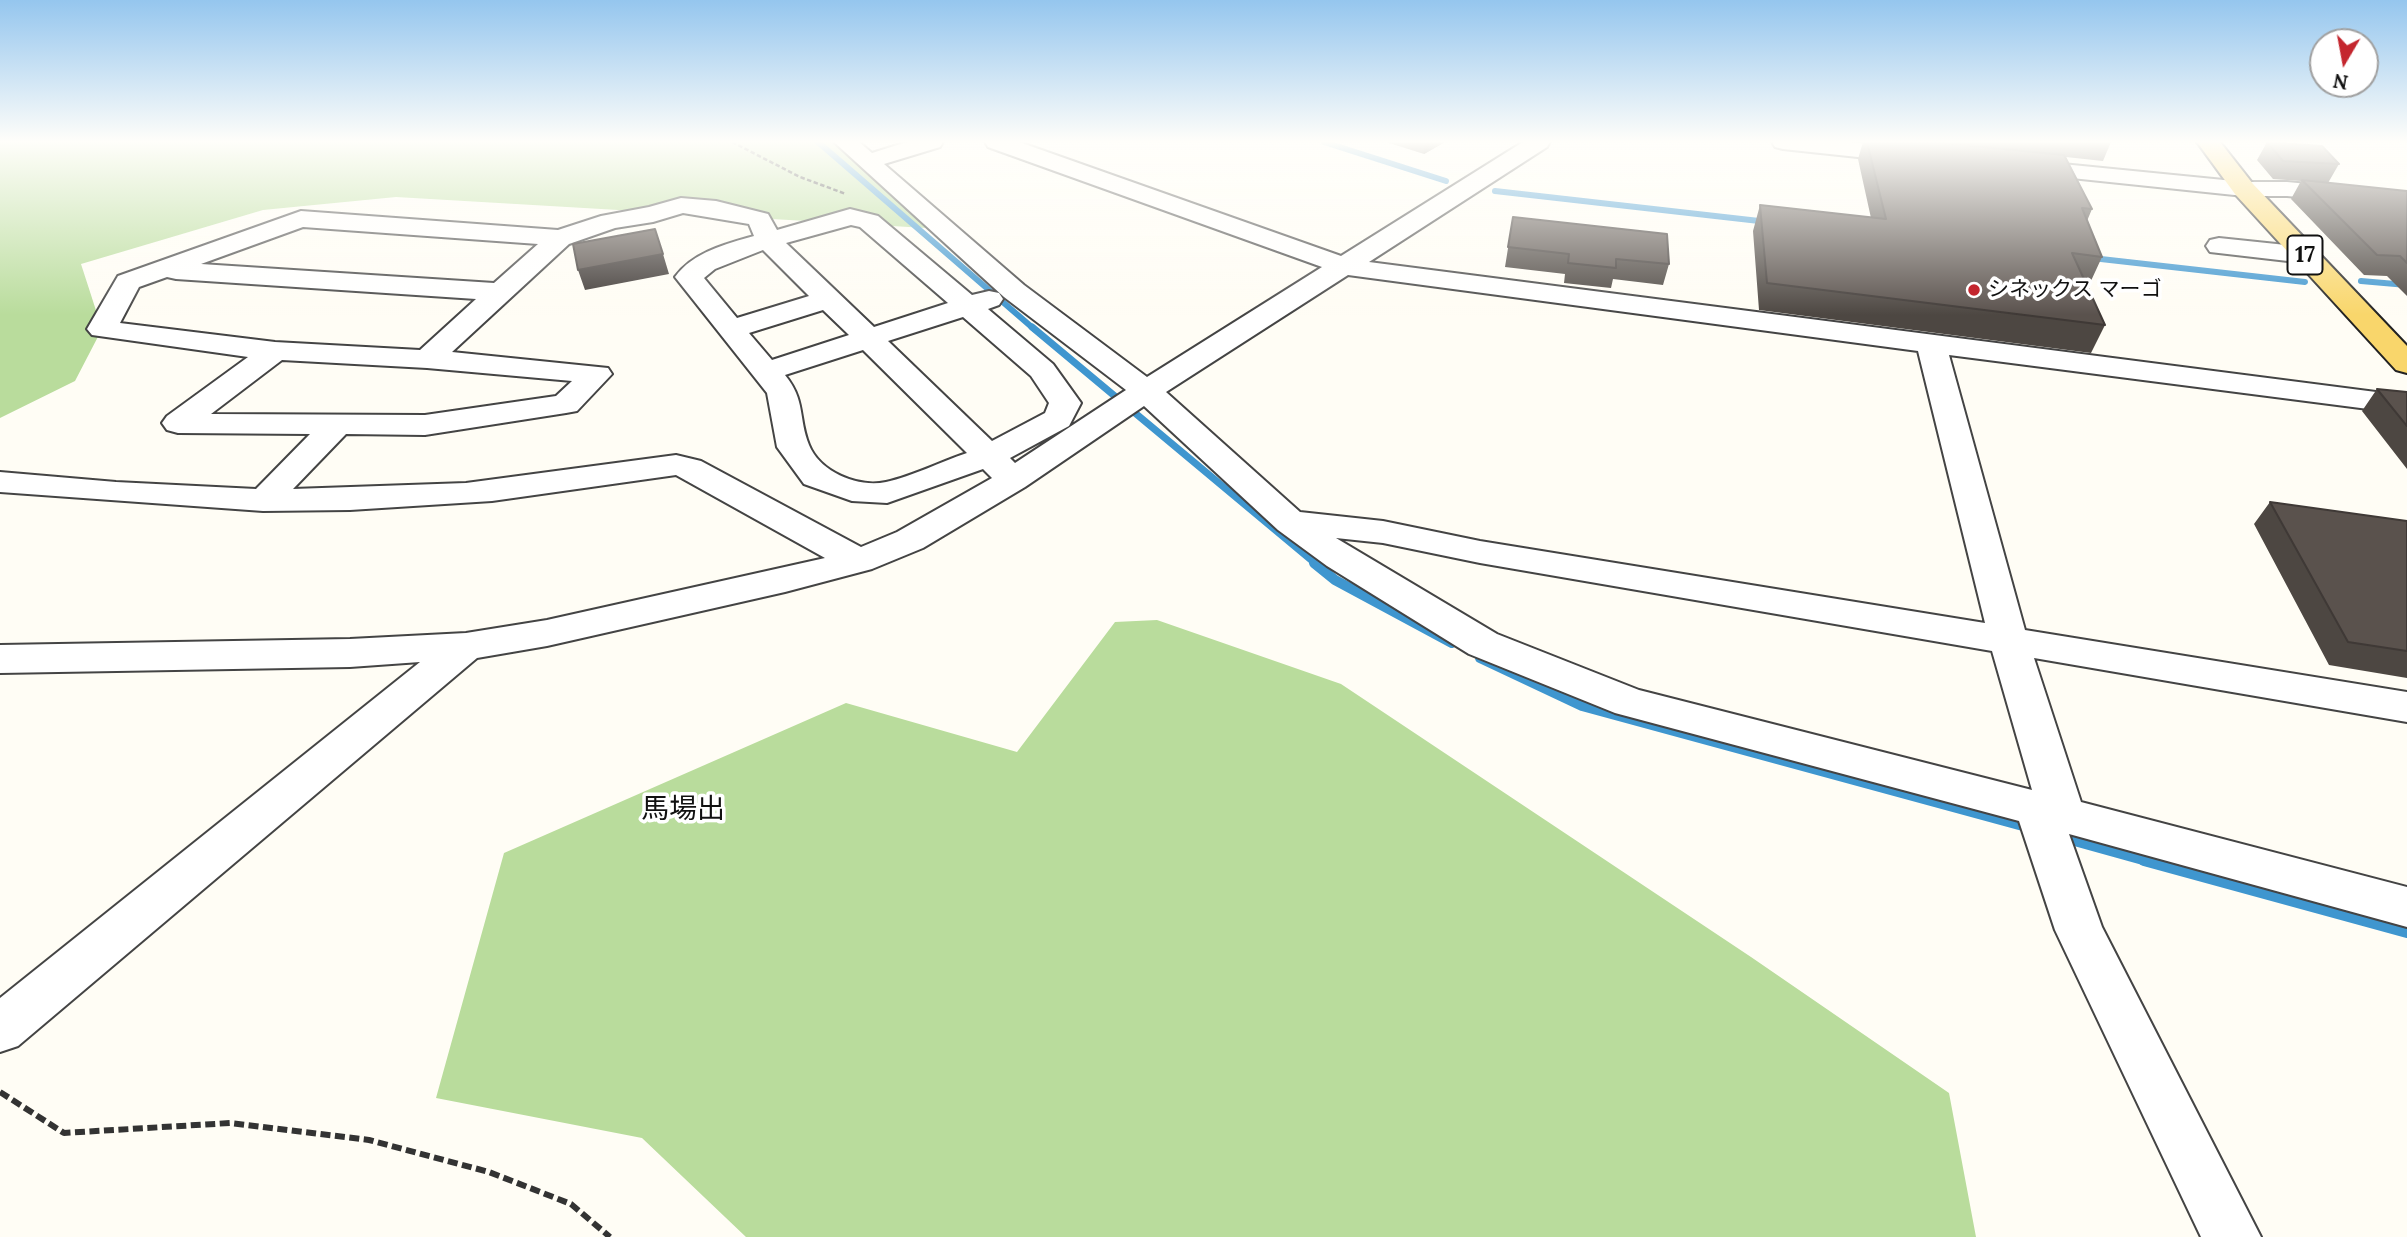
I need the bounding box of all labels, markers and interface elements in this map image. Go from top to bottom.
north arrow [2309,28,2379,98]
text: N [2331,69,2350,95]
road number: 17 [2288,236,2322,274]
place label: シネックス マーゴ [1988,277,2162,303]
marker: シネックス マーゴ [1966,282,1982,298]
district label: 馬場出 [641,793,725,827]

